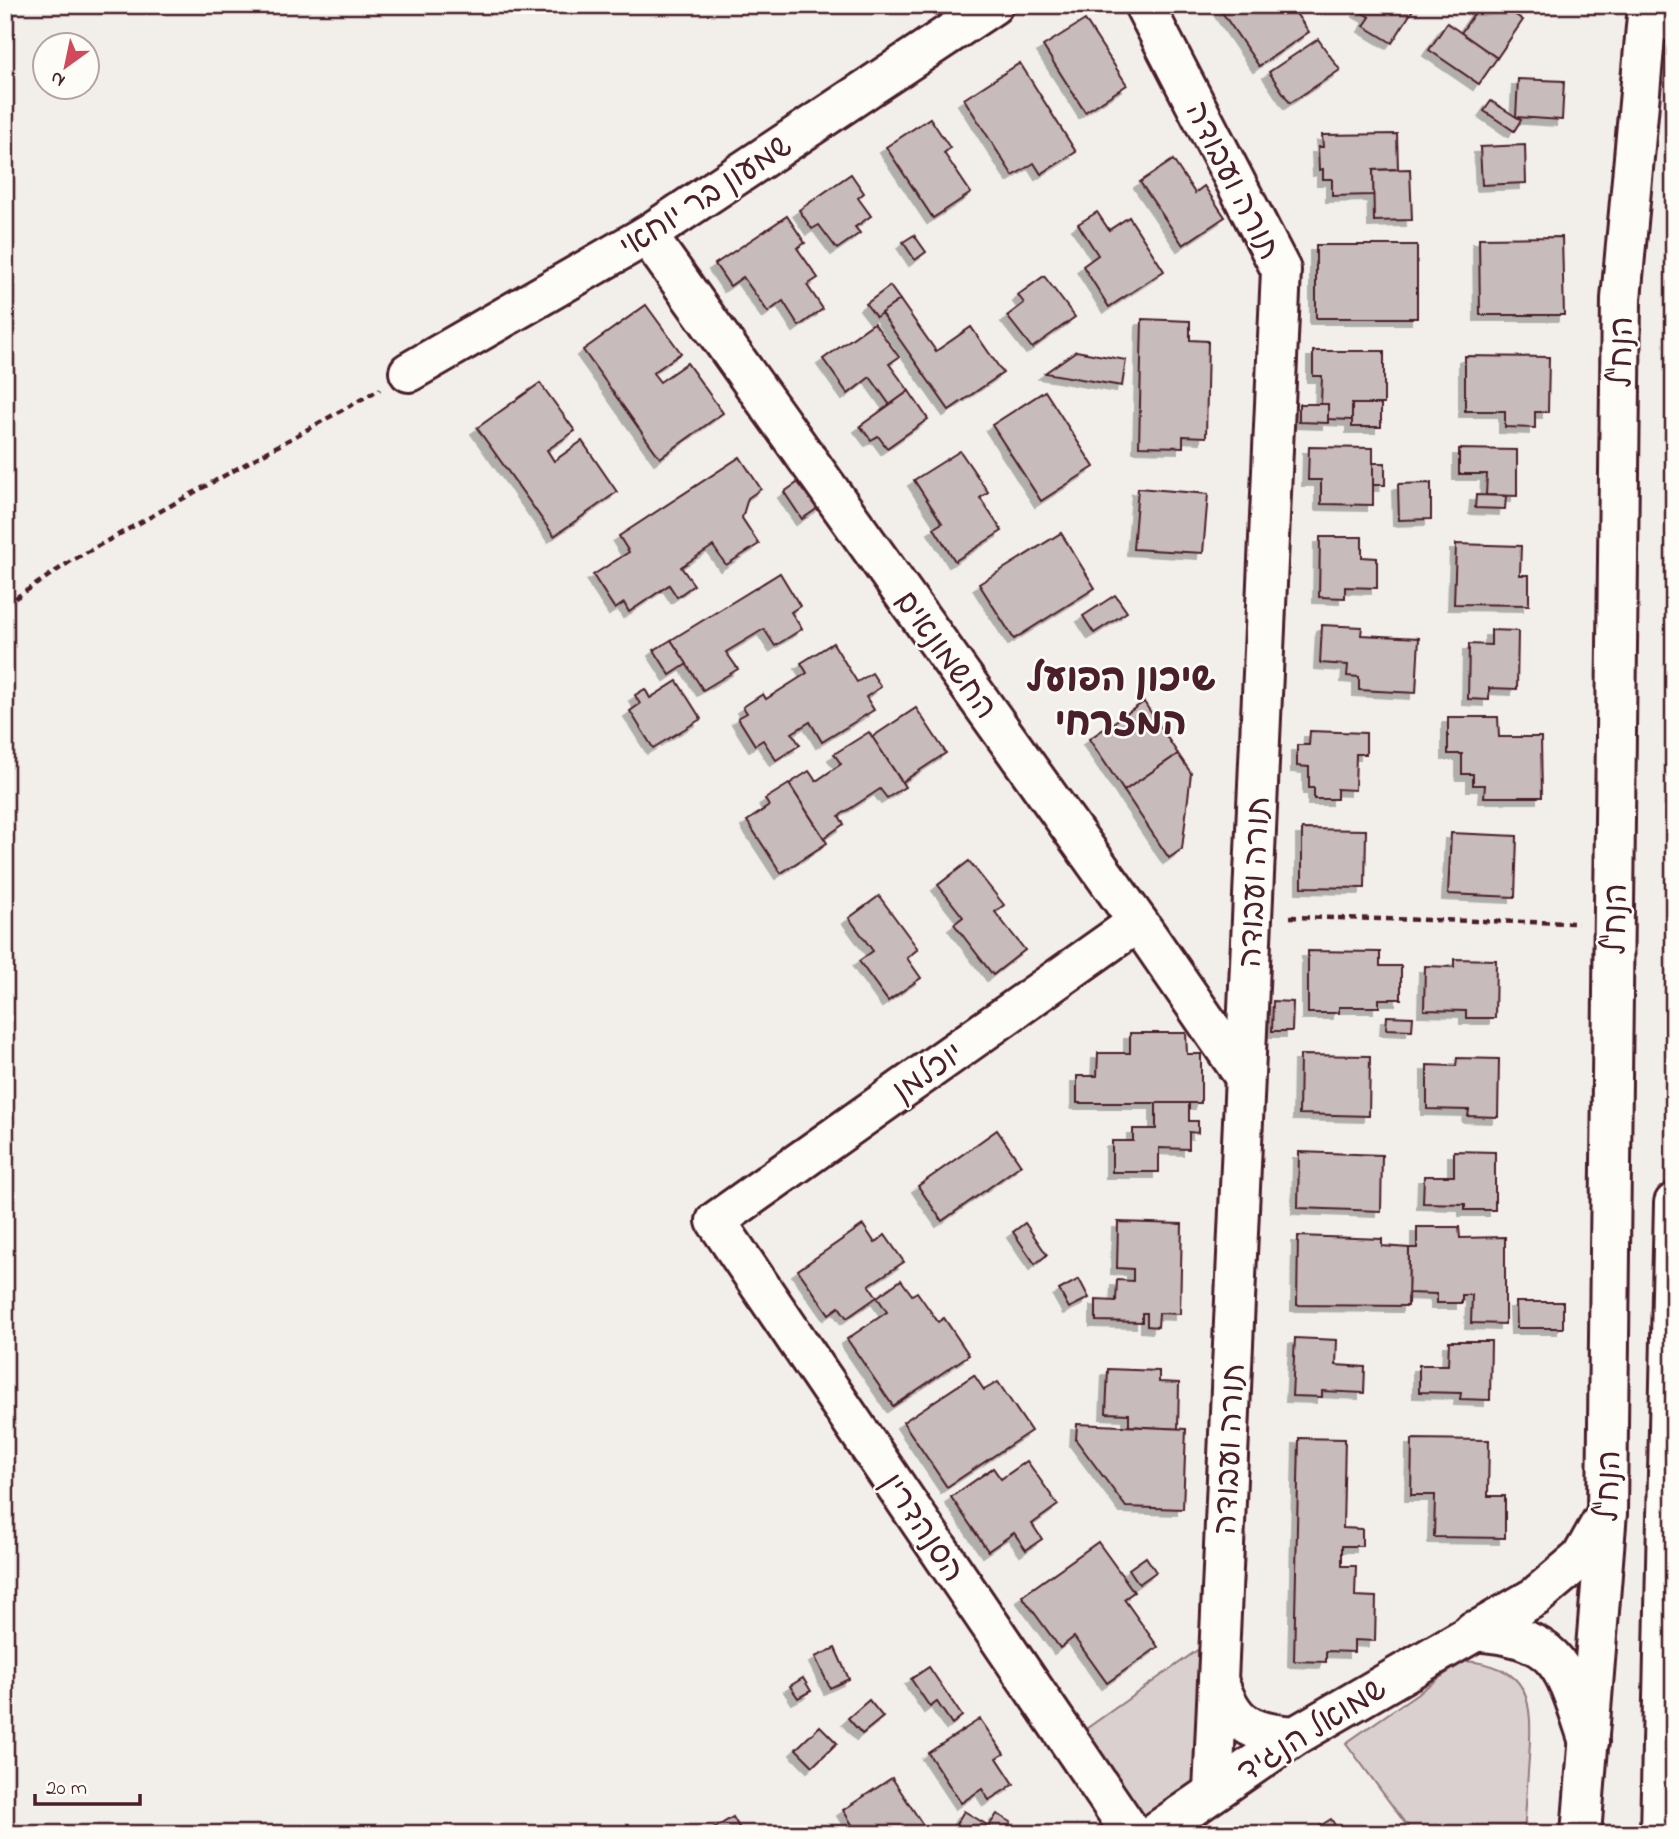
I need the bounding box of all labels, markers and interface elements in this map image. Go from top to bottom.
north arrow [32,32,102,102]
text: N [45,63,71,93]
street label: תורה ועבודה [1171,94,1291,269]
street label: שמעון בר יוחאי [611,124,802,271]
street label: הנח"ל [1599,316,1648,388]
street label: החשמונאים [881,582,1007,730]
district label: שיכון הפועל המזרחי [1026,653,1216,753]
street label: תורה ועבודה [1229,795,1284,969]
street label: הנח"ל [1593,883,1642,955]
street label: יוכלמן [884,1032,974,1115]
street label: תורה ועבודה [1204,1362,1259,1536]
street label: הנח"ל [1586,1449,1635,1523]
street label: הסנהדרין [867,1465,975,1593]
street label: שמואל הנגיד [1229,1667,1397,1797]
scale bar [35,1762,140,1806]
text: 20 m [46,1774,87,1804]

